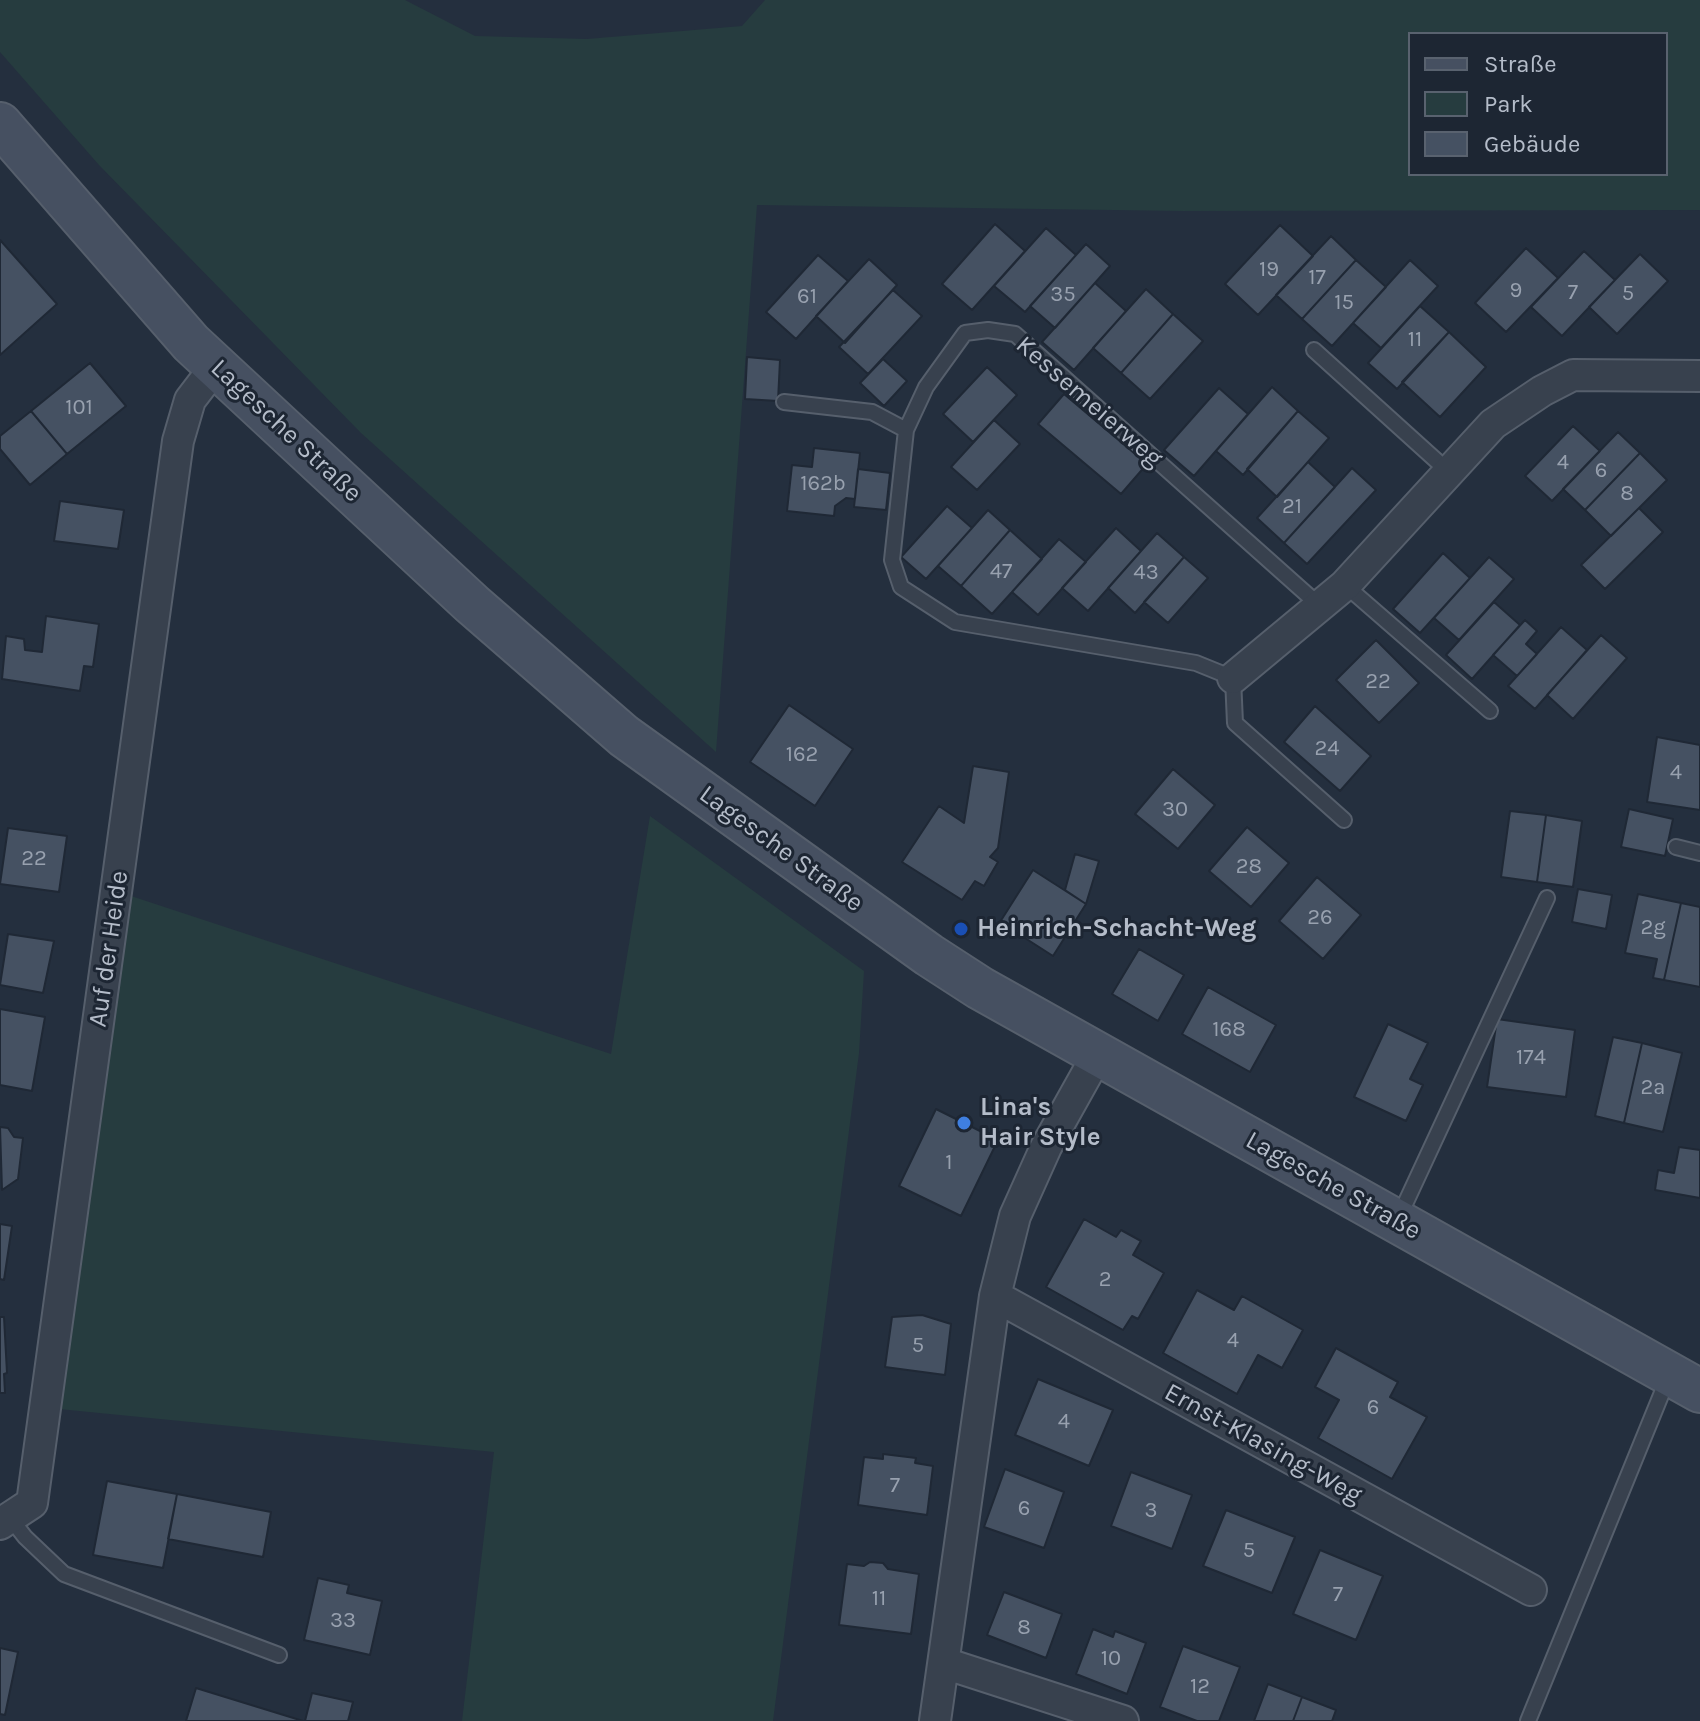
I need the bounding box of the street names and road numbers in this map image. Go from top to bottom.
street label: Kessemeierweg [1009,330,1169,474]
street label: Lagesche Straße [204,353,368,509]
street label: Lagesche Straße [693,779,869,919]
street label: Auf der Heide [83,869,135,1029]
street label: Lagesche Straße [1240,1125,1426,1247]
street label: Ernst-Klasing-Weg [1159,1377,1367,1511]

